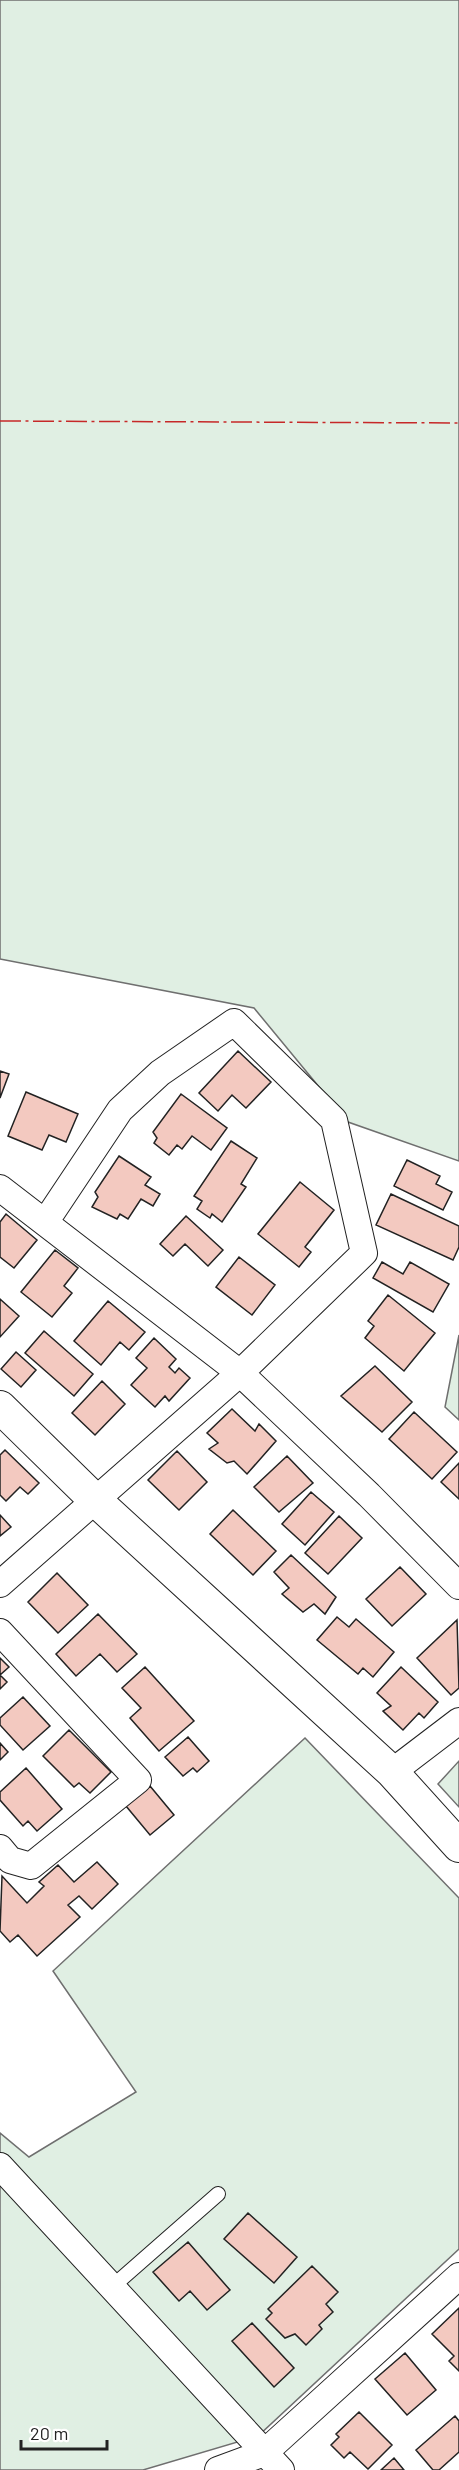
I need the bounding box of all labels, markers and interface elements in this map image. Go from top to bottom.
scale bar [21,2413,106,2451]
text: 20 m [30,2422,68,2444]

